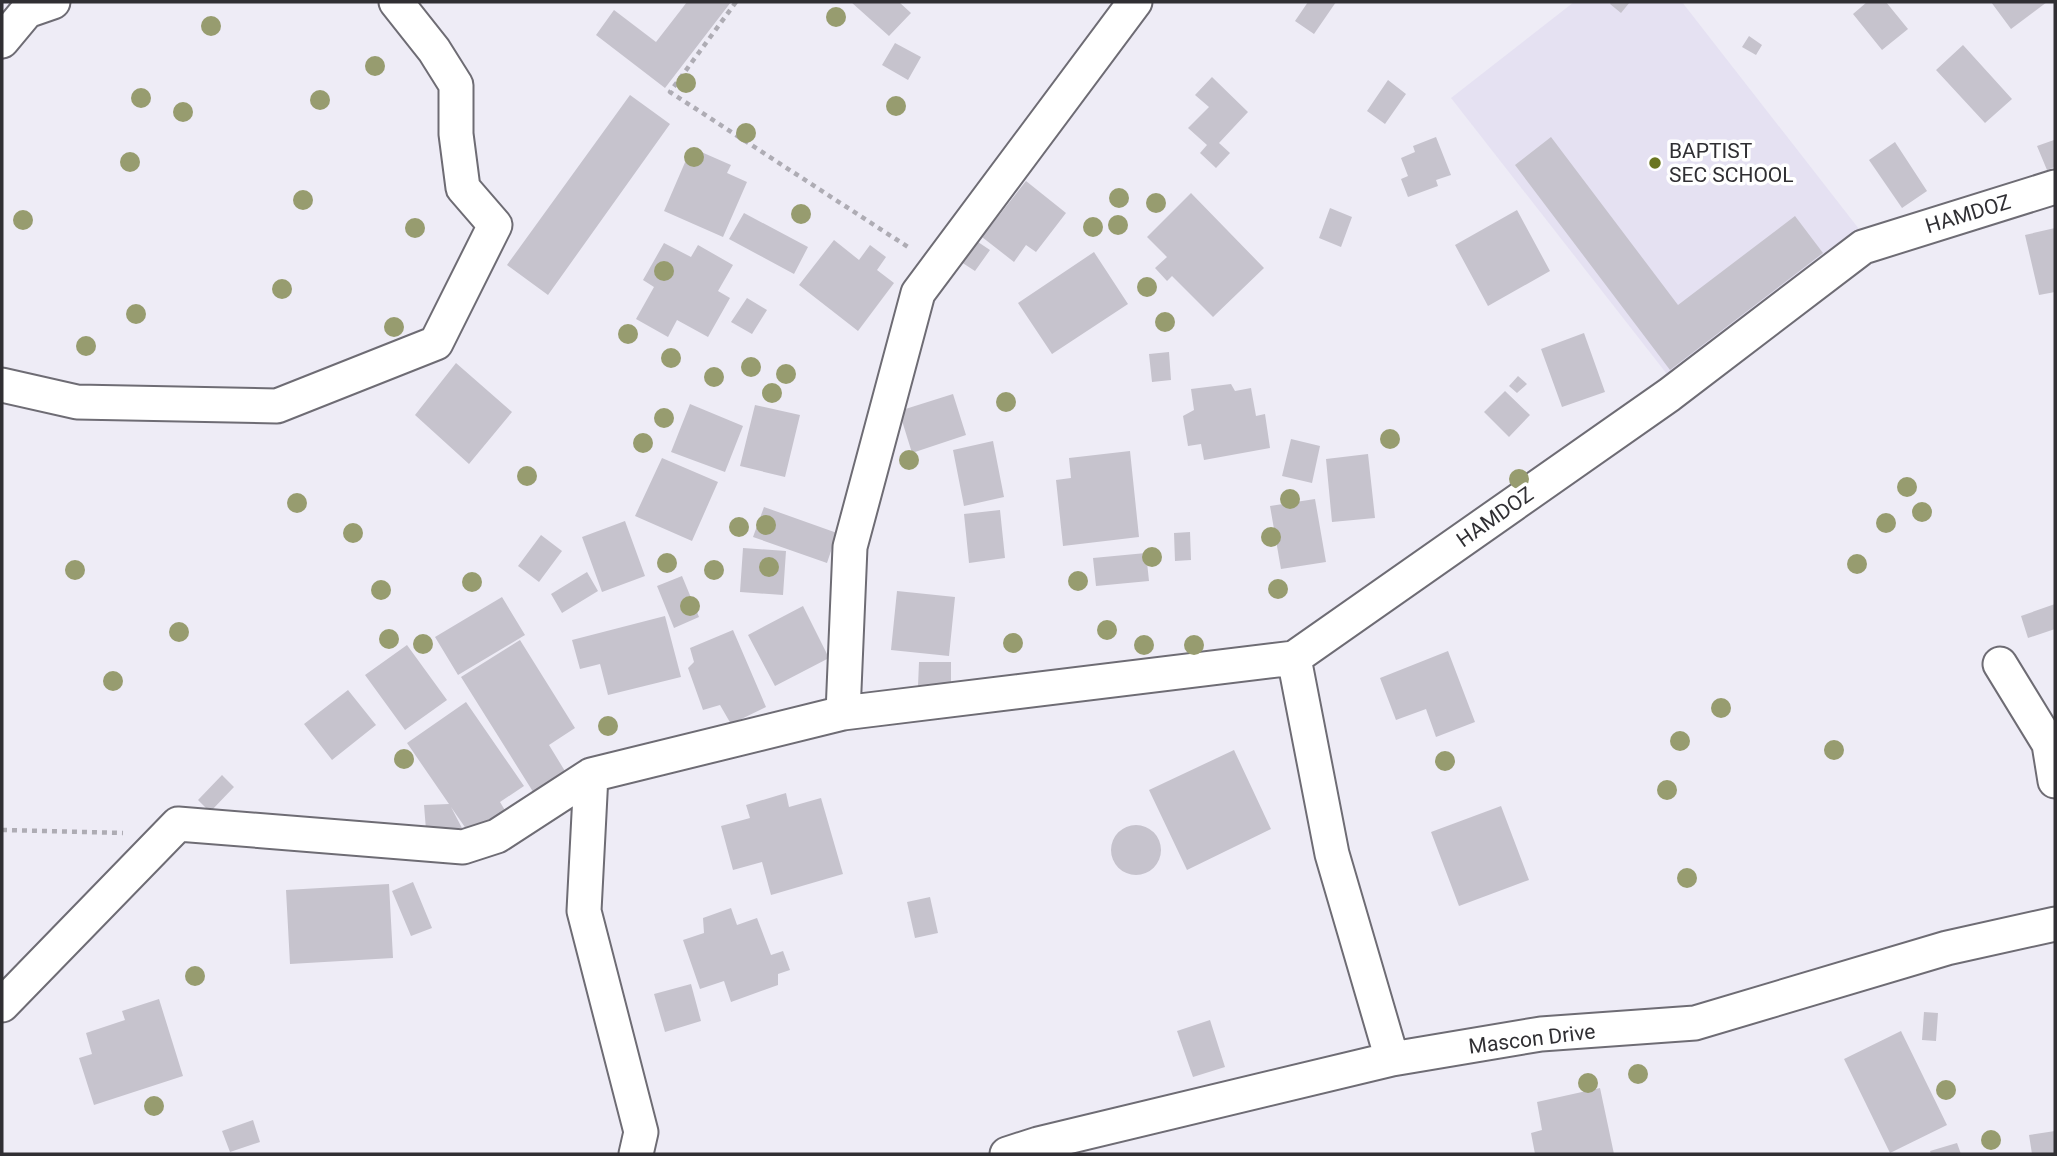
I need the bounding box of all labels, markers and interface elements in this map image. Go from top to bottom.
place label: BAPTIST SEC SCHOOL [1669,139,1794,187]
marker: BAPTIST SEC SCHOOL [1647,155,1663,171]
street label: HAMDOZ [1923,190,2013,238]
street label: HAMDOZ [1452,482,1538,552]
street label: Mascon Drive [1467,1019,1597,1059]

